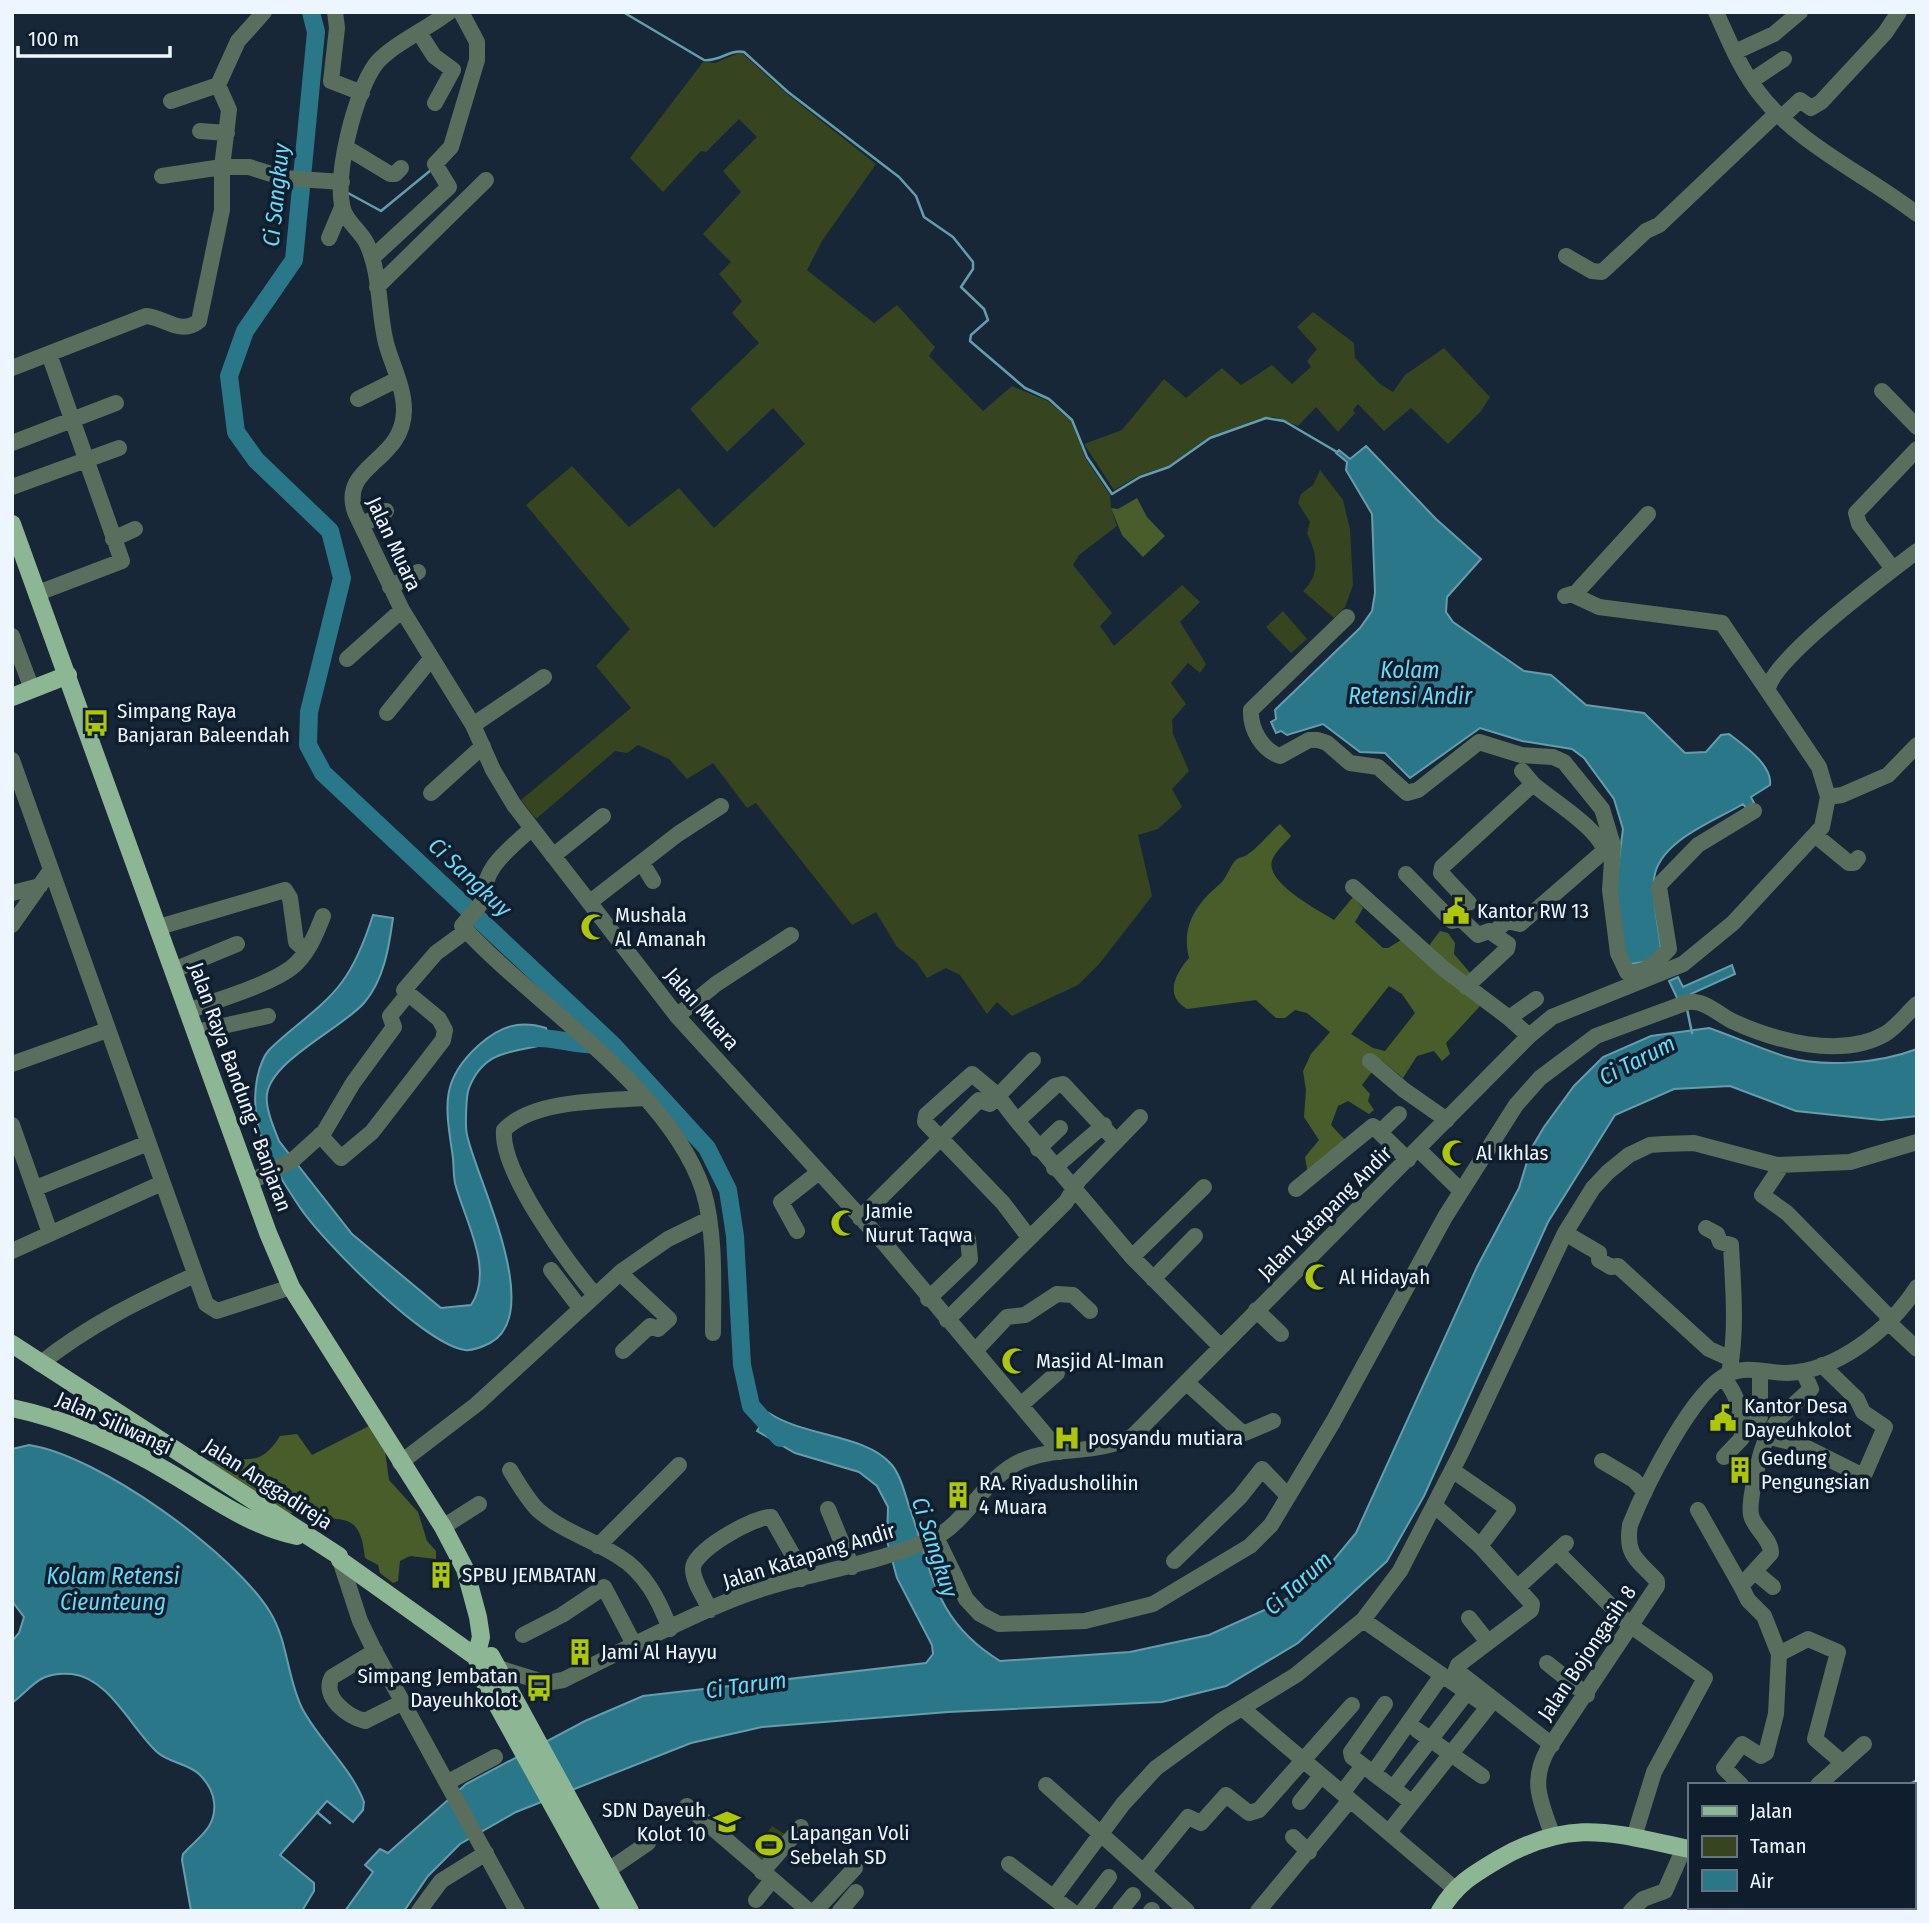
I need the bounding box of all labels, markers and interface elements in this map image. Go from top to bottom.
scale bar [18,14,170,58]
text: 100 m [28,26,79,52]
water label: Ci Sangkuy [257,141,295,248]
street label: Jalan Muara [361,493,427,595]
water label: Kolam Retensi Andir [1348,656,1473,710]
place label: Simpang Raya Banjaran Baleendah [117,698,290,748]
bus stop icon: Simpang Raya Banjaran Baleendah [81,708,111,738]
water label: Ci Sangkuy [423,831,518,923]
public building icon: Kantor RW 13 [1441,896,1471,926]
place label: Kantor RW 13 [1477,898,1589,924]
place label: Mushala Al Amanah [615,902,706,952]
mosque icon: Mushala Al Amanah [579,912,609,942]
street label: Jalan Raya Bandung - Banjaran [183,959,297,1215]
street label: Jalan Muara [659,962,745,1056]
water label: Ci Tarum [1594,1029,1680,1091]
mosque icon: Al Ikhlas [1440,1138,1470,1168]
street label: Jalan Katapang Andir [1253,1140,1398,1285]
place label: Al Ikhlas [1476,1140,1548,1166]
place label: Jamie Nurut Taqwa [865,1198,973,1248]
mosque icon: Jamie Nurut Taqwa [829,1208,859,1238]
mosque icon: Al Hidayah [1303,1262,1333,1292]
place label: Al Hidayah [1339,1264,1430,1290]
mosque icon: Masjid Al-Iman [1000,1346,1030,1376]
place label: Masjid Al-Iman [1036,1348,1164,1374]
street label: Jalan Siliwangi [52,1386,176,1460]
place label: Kantor Desa Dayeuhkolot [1744,1393,1852,1443]
public building icon: Kantor Desa Dayeuhkolot [1708,1403,1738,1433]
hospital icon: posyandu mutiara [1052,1423,1082,1453]
place label: posyandu mutiara [1088,1425,1243,1451]
street label: Jalan Anggadireja [199,1433,337,1535]
place label: Gedung Pengungsian [1761,1445,1870,1495]
building icon: Gedung Pengungsian [1725,1455,1755,1485]
place label: RA. Riyadusholihin 4 Muara [979,1470,1139,1520]
building icon: RA. Riyadusholihin 4 Muara [943,1480,973,1510]
water label: Ci Sangkuy [906,1493,965,1601]
street label: Jalan Katapang Andir [720,1517,899,1595]
water label: Ci Tarum [1258,1545,1338,1621]
building icon: SPBU JEMBATAN [426,1560,456,1590]
water label: Kolam Retensi Cieunteung [46,1562,180,1616]
place label: SPBU JEMBATAN [462,1562,597,1588]
street label: Jalan Bojongasih 8 [1532,1580,1642,1726]
building icon: Jami Al Hayyu [565,1637,595,1667]
place label: Jami Al Hayyu [601,1639,717,1665]
place label: Simpang Jembatan Dayeuhkolot [357,1663,518,1713]
water label: Ci Tarum [704,1665,788,1705]
bus stop icon: Simpang Jembatan Dayeuhkolot [524,1673,554,1703]
legend [1688,1783,1915,1909]
place label: SDN Dayeuh Kolot 10 [602,1797,706,1847]
text: Jalan [1750,1798,1793,1824]
school or university icon: SDN Dayeuh Kolot 10 [712,1807,742,1837]
place label: Lapangan Voli Sebelah SD [790,1820,910,1870]
sports icon: Lapangan Voli Sebelah SD [754,1830,784,1860]
text: Taman [1750,1833,1806,1859]
text: Air [1750,1868,1774,1894]

